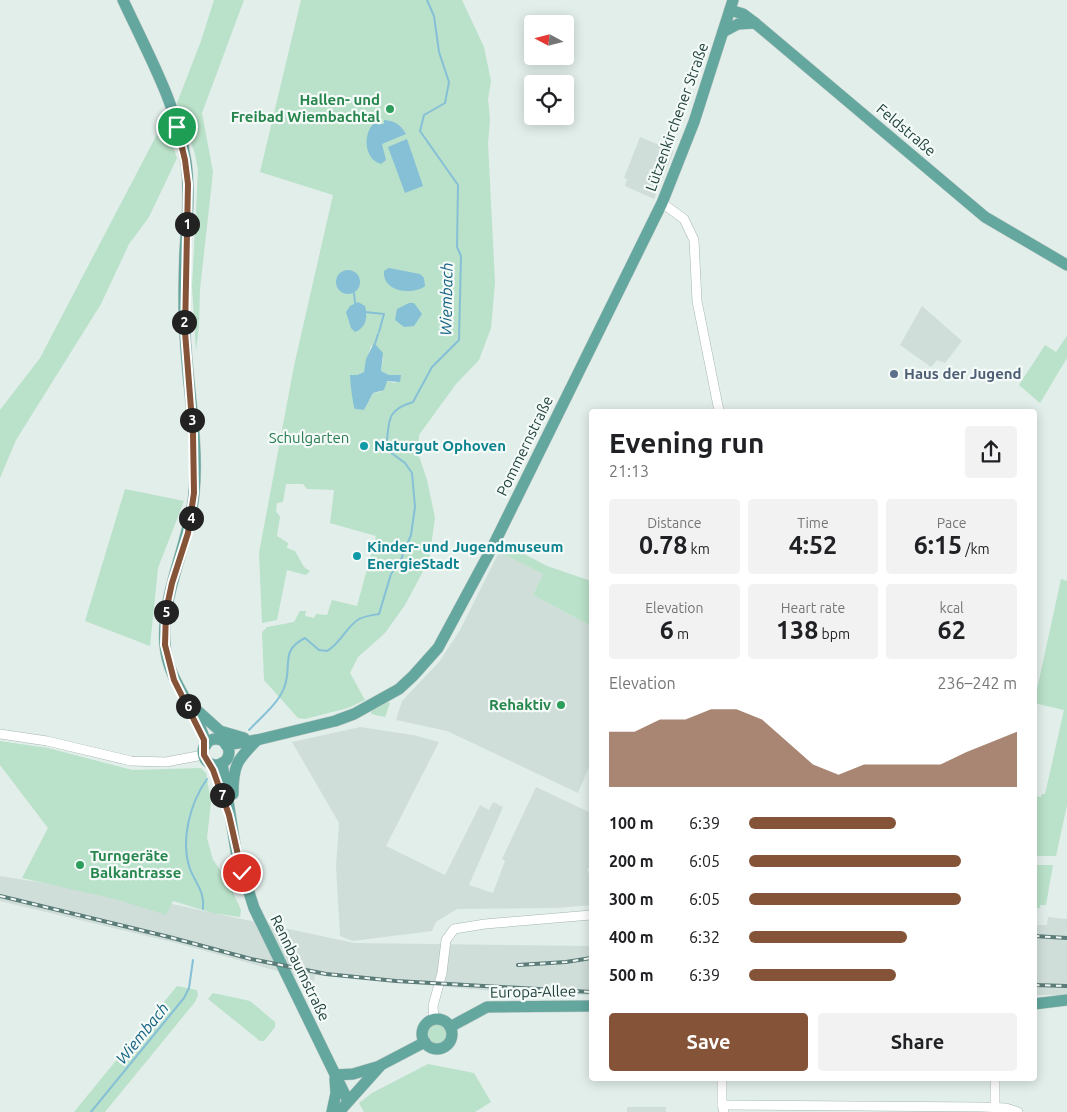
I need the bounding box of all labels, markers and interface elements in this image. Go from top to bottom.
north arrow [524,15,574,65]
map controls [524,15,574,125]
street label: Lützenkirchener Straße [642,40,711,193]
button: locate [524,75,574,125]
place label: Hallen- und Freibad Wiembachtal [231,91,380,125]
street label: Feldstraße [873,100,939,159]
marker: Hallen- und Freibad Wiembachtal [384,103,396,115]
pin [156,106,198,148]
icon: arrive [163,113,191,141]
pin: 1 [174,212,200,236]
text: 1 [184,216,191,232]
water label: Wiembach [436,262,456,336]
pin: 2 [172,310,196,334]
text: 2 [181,314,188,330]
place label: Haus der Jugend [904,365,1022,382]
marker: Haus der Jugend [888,368,900,380]
street label: Pommernstraße [493,393,556,499]
pin: 3 [180,408,204,432]
text: 3 [189,412,196,428]
button: share [965,426,1017,478]
text: Evening run [609,427,764,458]
park label: Schulgarten [269,429,349,446]
place label: Naturgut Ophoven [374,437,506,454]
marker: Naturgut Ophoven [358,440,370,452]
text: 21:13 [609,462,649,480]
pin: 4 [178,506,204,530]
text: 4 [188,510,195,526]
text: Distance [647,515,701,531]
text: Time [797,515,829,531]
text: Pace [937,515,966,531]
text: 0.78 [639,531,687,559]
text: 4:52 [789,531,837,559]
text: 6:15 [914,531,962,559]
place label: Kinder- und Jugendmuseum EnergieStadt [367,538,563,572]
text: km [687,541,710,557]
text: /km [962,541,990,557]
marker: Kinder- und Jugendmuseum EnergieStadt [351,550,363,562]
pin: 5 [154,600,178,624]
text: Elevation [645,600,704,616]
text: Heart rate [781,600,845,616]
text: kcal [940,600,964,616]
text: 5 [163,604,170,620]
text: 6 [660,616,674,644]
text: 138 [776,616,818,644]
text: 62 [938,616,966,644]
text: m [674,626,689,642]
text: bpm [818,626,850,642]
text: Elevation [609,674,676,692]
text: 236–242 m [937,674,1017,692]
pin: 6 [176,694,200,718]
place label: Rehaktiv [489,696,551,713]
text: 6 [185,698,192,714]
marker: Rehaktiv [555,699,567,711]
pin: 7 [210,782,234,808]
text: 7 [219,787,226,803]
text: 100 m [609,814,654,832]
text: 6:39 [689,814,720,832]
place label: Turngeräte Balkantrasse [90,847,181,881]
pin [221,852,263,894]
text: 200 m [609,852,654,870]
text: 6:05 [689,852,720,870]
marker: Turngeräte Balkantrasse [74,859,86,871]
icon: check [228,859,256,887]
text: 300 m [609,890,654,908]
text: 6:05 [689,890,720,908]
street label: Rennbaumstraße [267,912,333,1024]
text: 400 m [609,928,654,946]
text: 6:32 [689,928,720,946]
text: 500 m [609,966,654,984]
text: 6:39 [689,966,720,984]
street label: Europa-Allee [490,982,576,1001]
water label: Wiembach [112,999,172,1067]
button: Save [609,1013,808,1071]
button: Share [818,1013,1017,1071]

